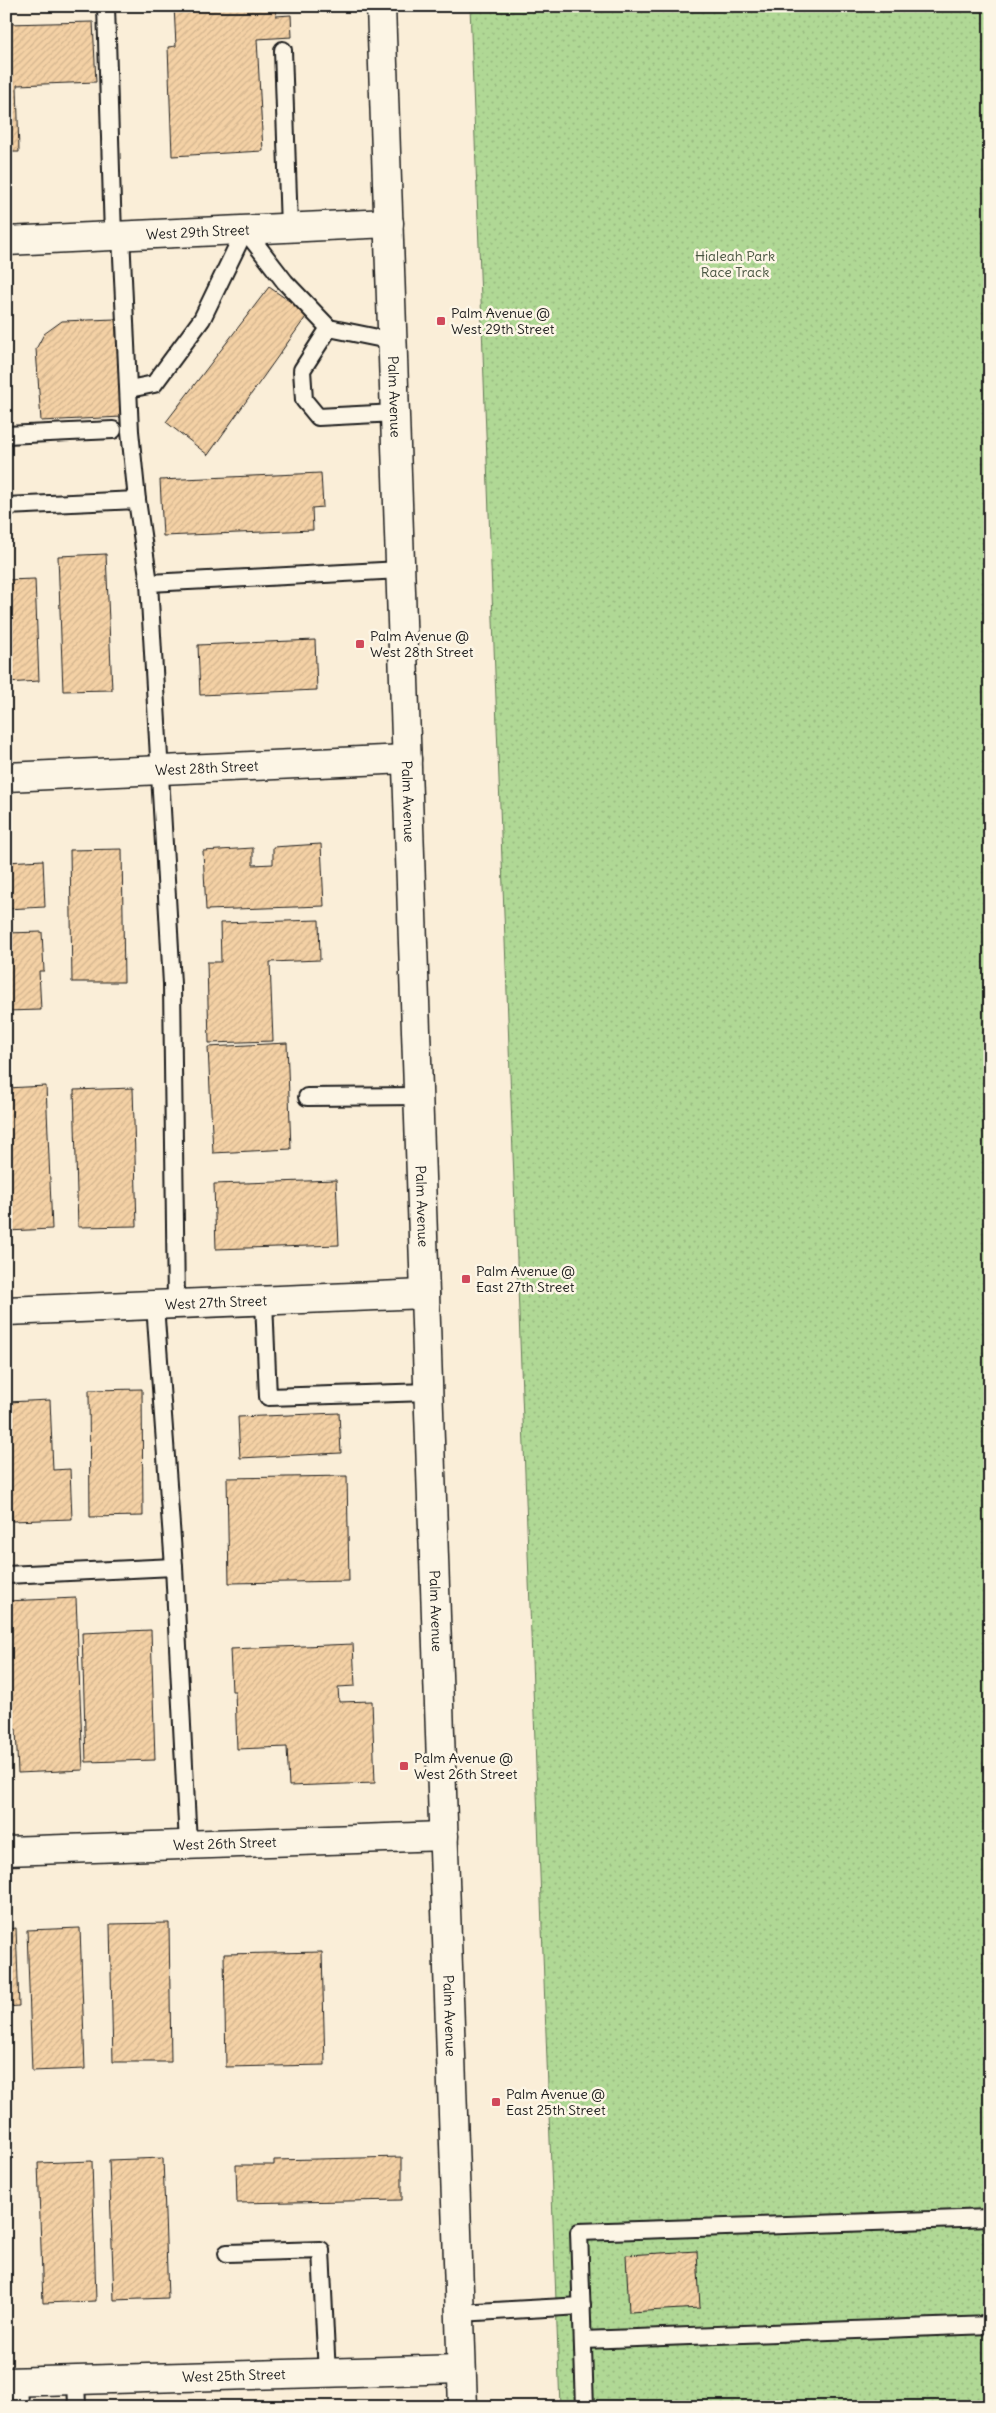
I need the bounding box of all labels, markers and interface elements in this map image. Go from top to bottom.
street label: West 29th Street [146,221,250,243]
park label: Hialeah Park Race Track [695,247,775,281]
place label: Palm Avenue @ West 29th Street [451,304,555,338]
marker: Palm Avenue @ West 29th Street [435,315,447,327]
street label: Palm Avenue [384,356,405,438]
place label: Palm Avenue @ West 28th Street [370,627,474,661]
marker: Palm Avenue @ West 28th Street [354,638,366,650]
street label: West 28th Street [155,757,259,779]
street label: Palm Avenue [398,760,419,843]
street label: Palm Avenue [412,1165,432,1247]
place label: Palm Avenue @ East 27th Street [476,1262,575,1296]
marker: Palm Avenue @ East 27th Street [460,1273,472,1285]
street label: West 27th Street [164,1291,268,1314]
street label: Palm Avenue [425,1570,446,1652]
place label: Palm Avenue @ West 26th Street [414,1749,518,1783]
marker: Palm Avenue @ West 26th Street [398,1760,410,1772]
street label: West 26th Street [173,1833,277,1854]
street label: Palm Avenue [439,1975,460,2057]
place label: Palm Avenue @ East 25th Street [506,2085,606,2119]
marker: Palm Avenue @ East 25th Street [490,2096,502,2108]
street label: West 25th Street [182,2365,286,2386]

